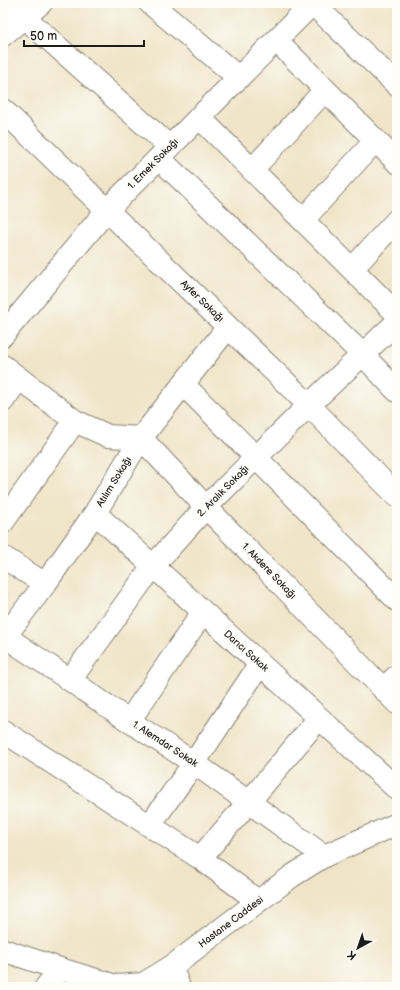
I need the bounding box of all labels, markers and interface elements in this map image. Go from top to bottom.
scale bar [24,22,144,48]
text: 50 m [30,29,57,44]
street label: 1. Emek Sokağı [125,136,181,192]
street label: Ayfer Sokağı [178,277,226,325]
street label: Atılım Sokağı [94,455,134,509]
street label: 2. Aralık Sokağı [195,463,251,519]
street label: 1. Akdere Sokağı [239,541,299,601]
street label: Darıcı Sokak [221,628,271,674]
street label: 1. Alemdar Sokak [130,718,200,770]
street label: Hastane Caddesi [196,894,266,950]
north arrow [338,928,378,968]
text: K [344,948,359,963]

